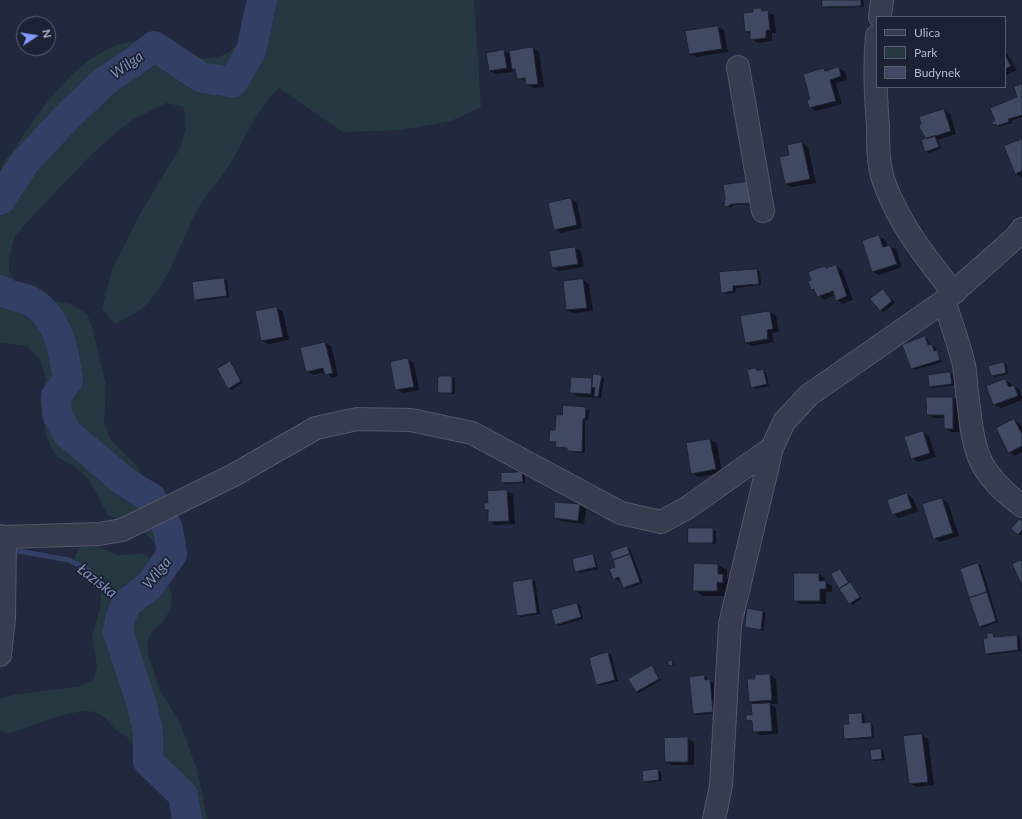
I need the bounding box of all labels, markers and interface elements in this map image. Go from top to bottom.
north arrow [16,16,56,56]
legend [876,16,1006,88]
text: Ulica [914,25,940,40]
text: N [40,28,54,39]
text: Park [914,45,937,60]
water label: Wilga [107,47,147,83]
text: Budynek [914,65,960,80]
water label: Wilga [139,553,175,593]
water label: Łaziska [74,560,120,602]

